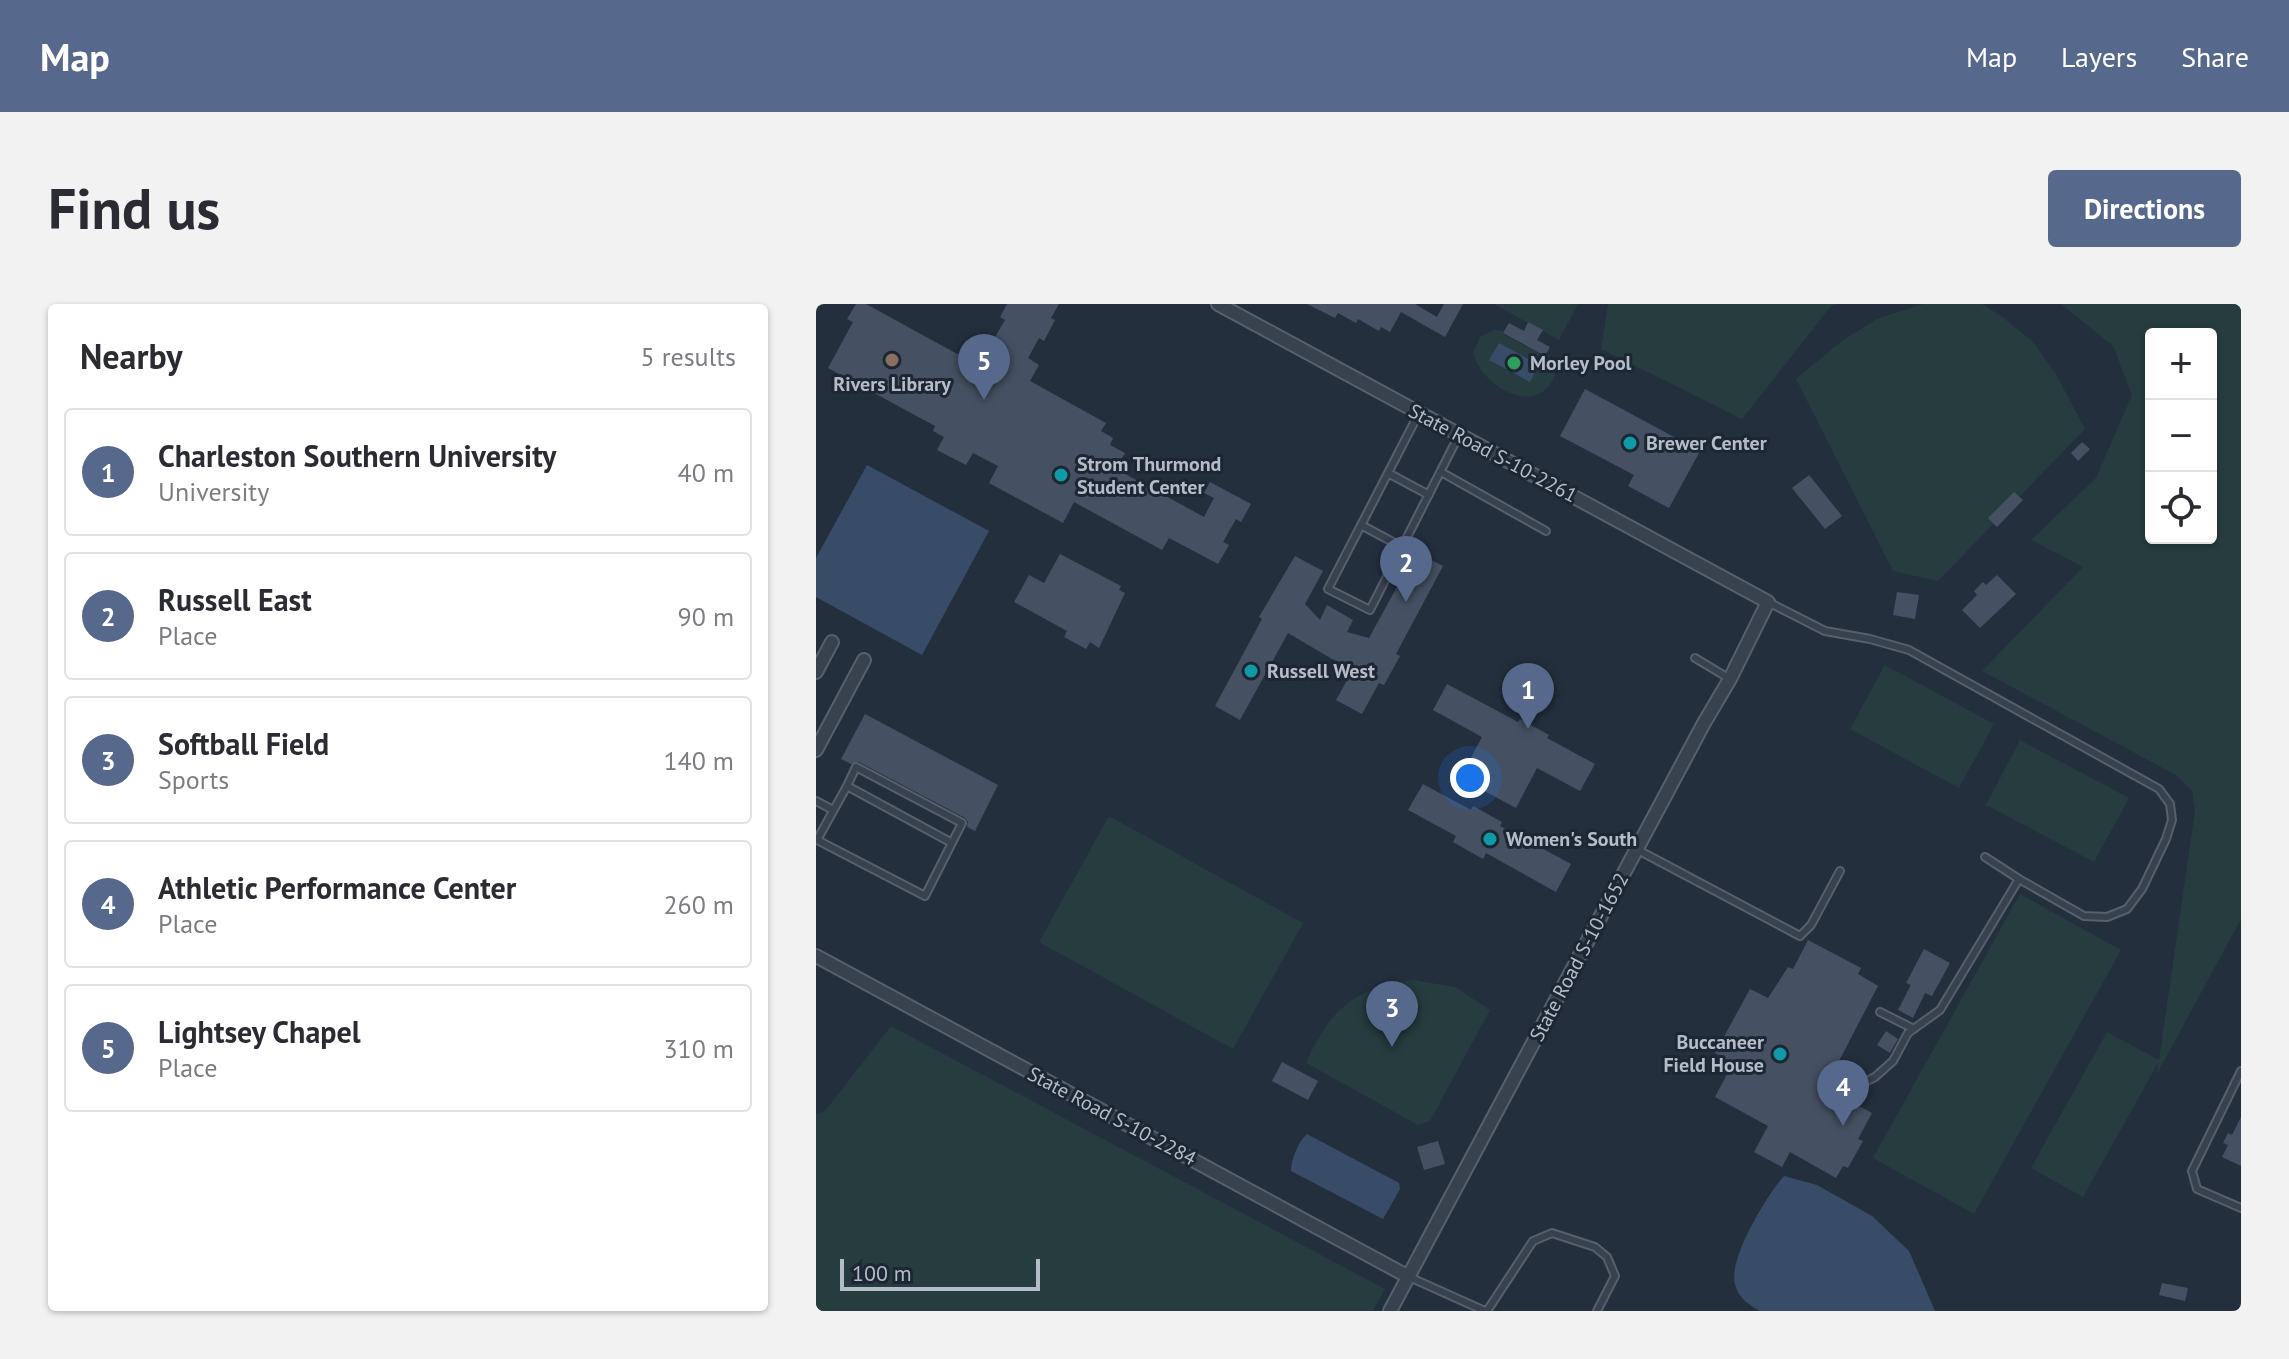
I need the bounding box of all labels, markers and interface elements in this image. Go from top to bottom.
text: Map [40,32,110,81]
text: Map [1966,38,2017,75]
text: Layers [2061,38,2137,75]
text: Share [2181,38,2249,75]
button: Directions [2048,170,2241,247]
text: Find us [48,172,220,244]
map controls [2145,328,2217,544]
button: + [2145,328,2217,400]
text: Nearby [80,334,182,378]
pin: 5 [958,334,1010,400]
text: 5 results [641,340,736,373]
place label: Morley Pool [1530,350,1632,376]
marker: Rivers Library [883,351,901,369]
marker: Morley Pool [1505,354,1523,372]
place label: Rivers Library [833,371,951,397]
street label: State Road S-10-2261 [1404,398,1582,508]
button: − [2145,400,2217,472]
place label: Brewer Center [1646,430,1767,456]
marker: Brewer Center [1621,434,1639,452]
text: Charleston Southern University [158,436,556,475]
place label: Strom Thurmond Student Center [1077,451,1221,500]
text: 1 [101,456,115,489]
text: 40 m [678,456,734,489]
marker: Strom Thurmond Student Center [1052,466,1070,484]
button: locate [2145,472,2217,544]
text: University [158,475,269,508]
pin: 2 [1380,536,1432,602]
text: Russell East [158,580,312,619]
text: 2 [101,600,115,633]
text: 90 m [678,600,734,633]
text: Place [158,619,217,652]
place label: Russell West [1267,658,1375,684]
marker: Russell West [1242,662,1260,680]
pin: 1 [1502,663,1554,729]
text: Softball Field [158,724,329,763]
text: 3 [101,744,115,777]
text: 140 m [663,744,734,777]
your location [1450,758,1490,798]
text: Sports [158,763,229,796]
place label: Women's South [1506,826,1637,852]
marker: Women's South [1481,830,1499,848]
text: Athletic Performance Center [158,868,516,907]
street label: State Road S-10-1652 [1524,868,1634,1046]
text: 4 [101,888,115,921]
text: 260 m [663,888,734,921]
text: Place [158,907,217,940]
pin: 3 [1366,981,1418,1047]
text: Lightsey Chapel [158,1012,361,1051]
place label: Buccaneer Field House [1663,1029,1764,1078]
text: 5 [101,1032,115,1065]
text: 310 m [663,1032,734,1065]
marker: Buccaneer Field House [1771,1045,1789,1063]
text: Place [158,1051,217,1084]
pin: 4 [1817,1060,1869,1126]
street label: State Road S-10-2284 [1023,1061,1201,1172]
scale bar [840,1255,1040,1291]
text: 100 m [852,1259,912,1287]

